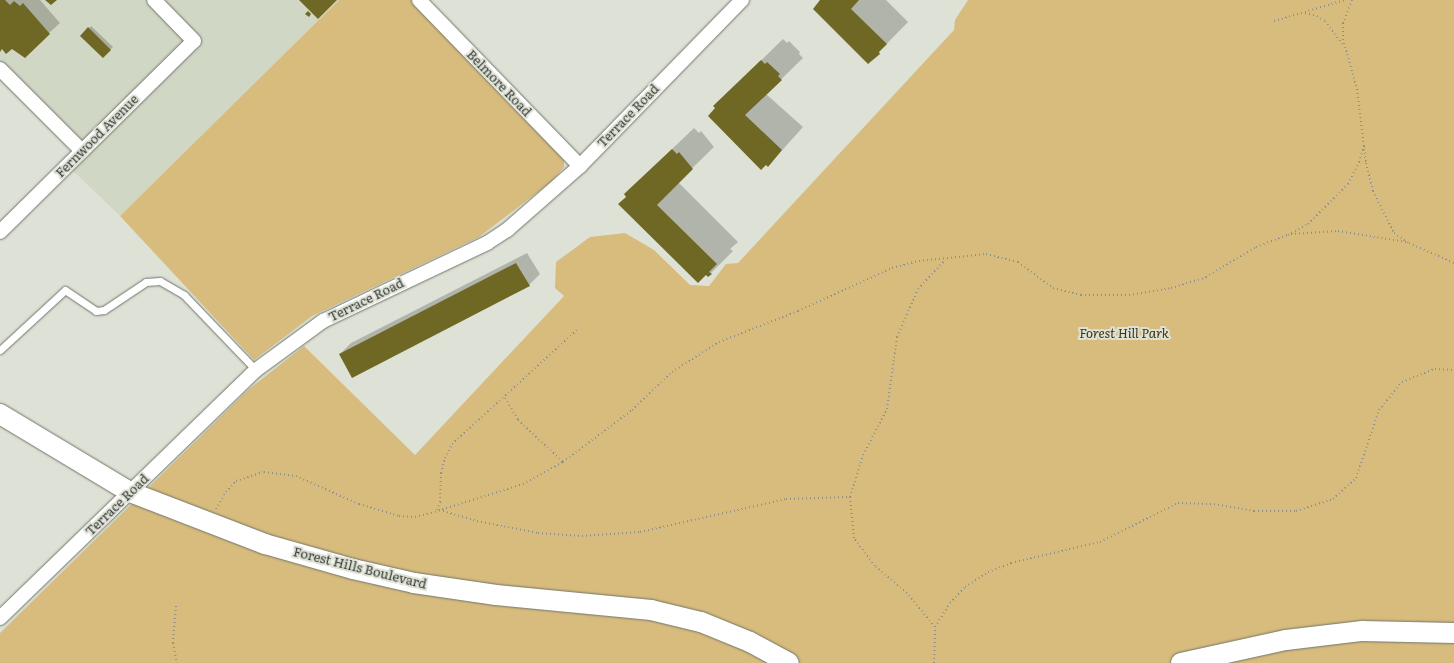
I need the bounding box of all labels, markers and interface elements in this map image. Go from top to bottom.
street label: Belmore Road [463,47,535,119]
street label: Terrace Road [594,81,662,151]
street label: Fernwood Avenue [52,91,142,181]
street label: Terrace Road [326,275,406,325]
park label: Forest Hill Park [1079,325,1169,341]
street label: Terrace Road [82,471,152,539]
street label: Forest Hills Boulevard [292,544,428,592]

